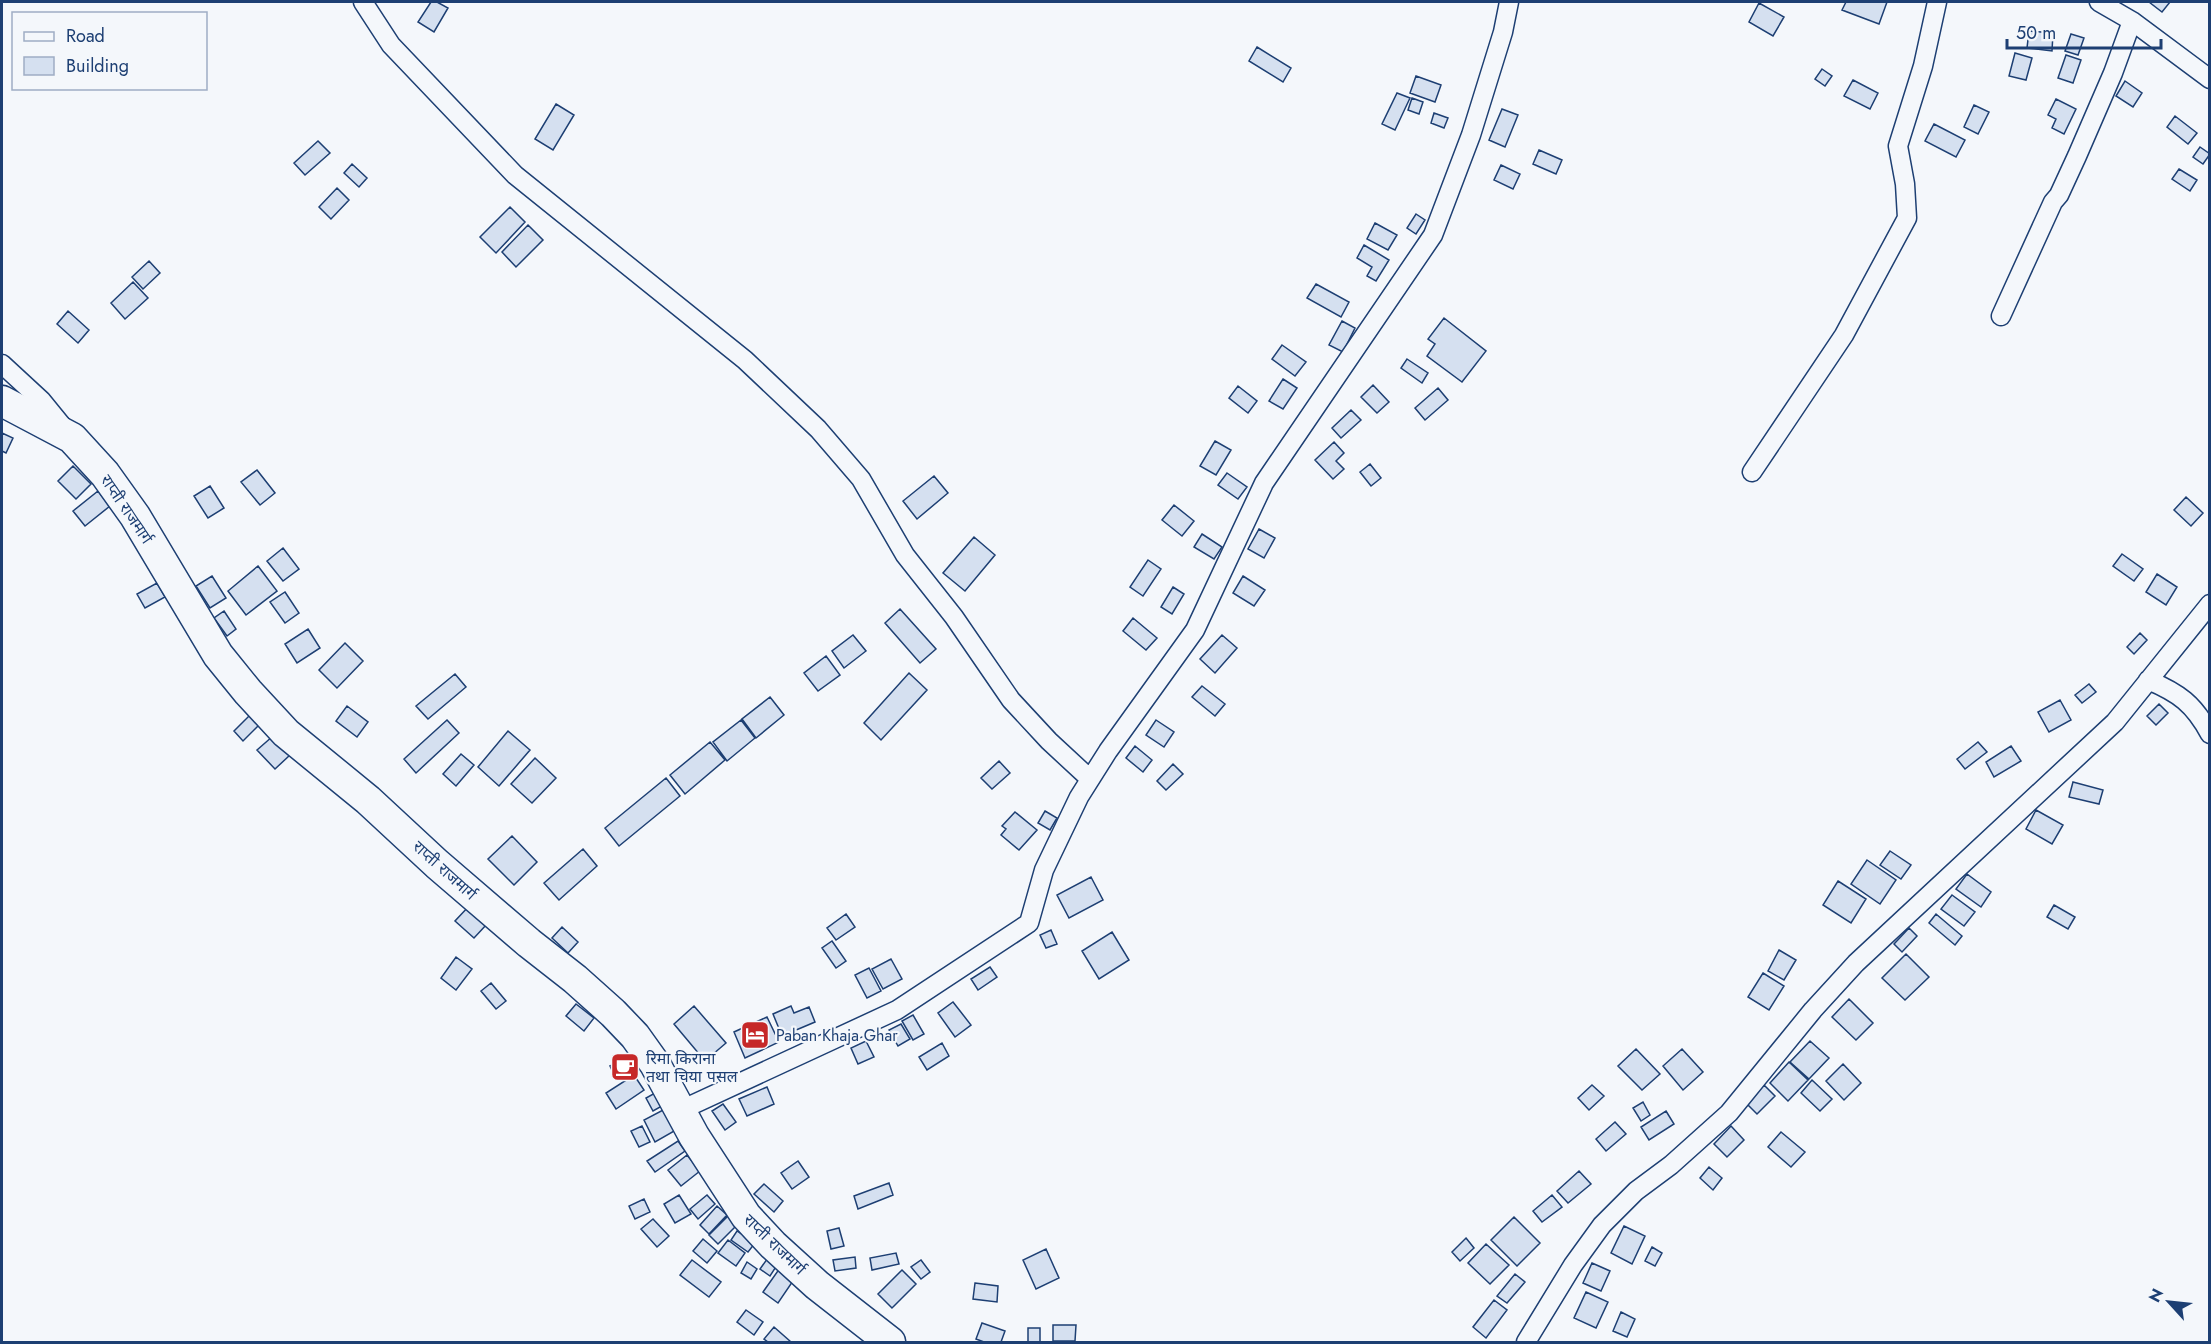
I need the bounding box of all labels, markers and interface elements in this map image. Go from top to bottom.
legend [12,12,207,90]
scale bar [2007,12,2162,50]
text: 50 m [2016,20,2056,46]
text: Road [66,23,105,49]
text: Building [66,53,129,79]
street label: राप्ती राजमार्ग [95,470,159,549]
street label: राप्ती राजमार्ग [408,835,482,906]
hotel icon: Paban Khaja Ghar [739,1019,771,1051]
place label: Paban Khaja Ghar [776,1024,898,1047]
place label: रिमा किराना तथा चिया पसल [646,1047,739,1088]
cafe icon: रिमा किराना तथा चिया पसल [609,1051,641,1083]
street label: राप्ती राजमार्ग [738,1209,812,1281]
north arrow [2139,1272,2199,1332]
text: N [2143,1285,2169,1306]

